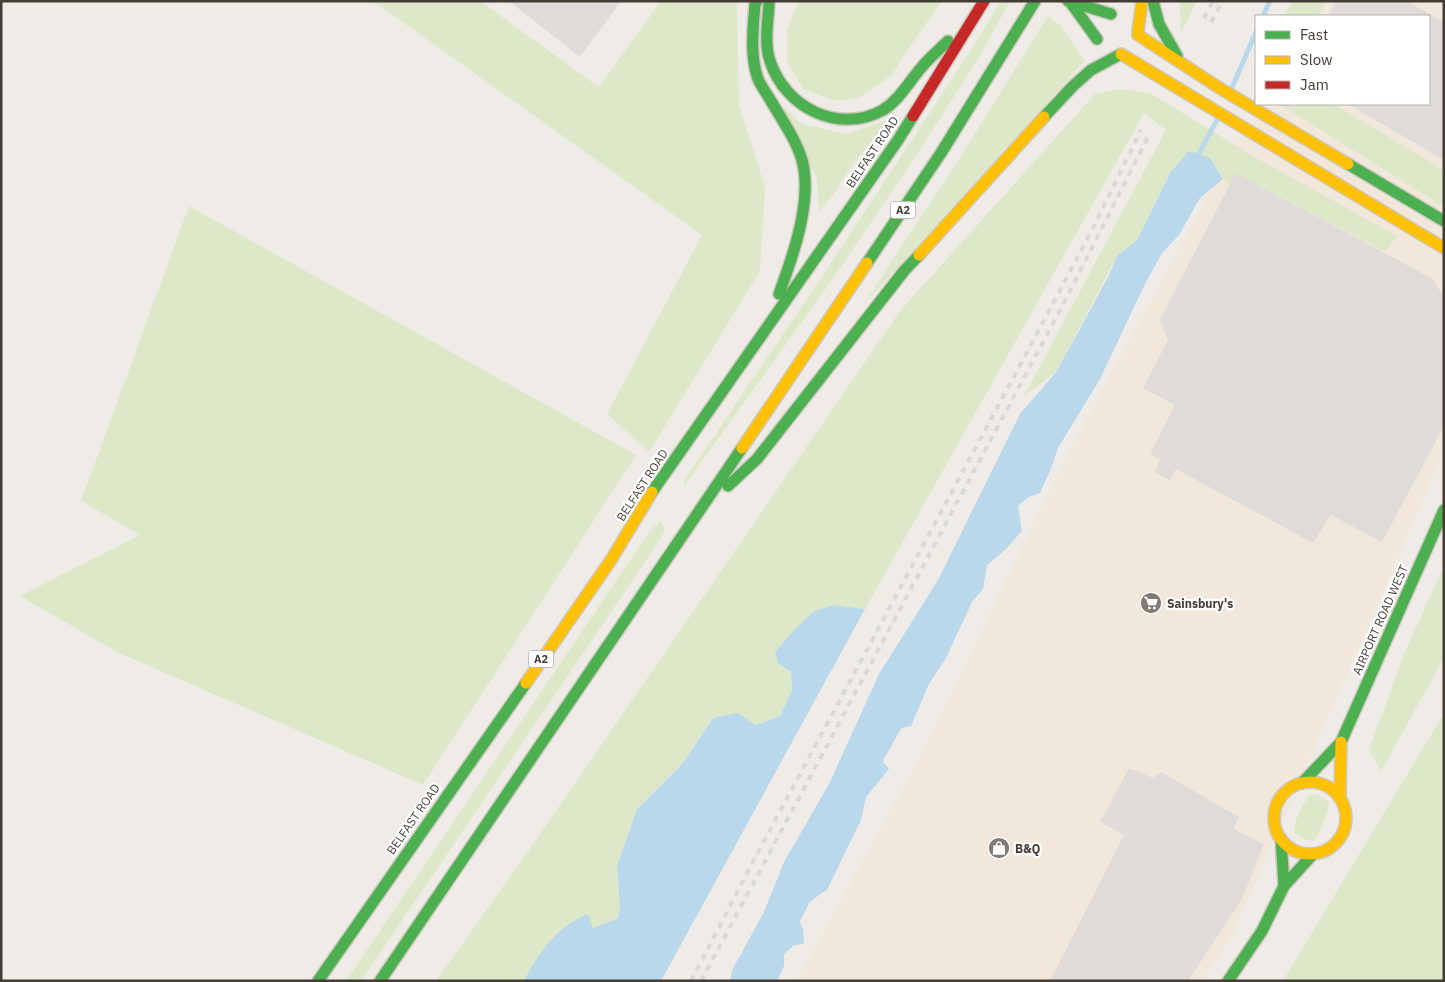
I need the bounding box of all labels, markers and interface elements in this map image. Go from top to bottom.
legend [1255,15,1430,105]
text: Fast [1300,25,1328,44]
text: Slow [1300,50,1333,69]
text: Jam [1300,75,1329,94]
street label: BELFAST ROAD [843,113,901,191]
road number: A2 [890,202,916,218]
street label: BELFAST ROAD [613,446,671,524]
street label: AIRPORT ROAD WEST [1349,563,1411,677]
supermarket icon: Sainsbury's [1139,591,1163,615]
place label: Sainsbury's [1167,596,1233,611]
road number: A2 [528,651,554,668]
street label: BELFAST ROAD [383,781,443,857]
shop icon: B&Q [987,836,1011,860]
place label: B&Q [1015,841,1040,856]

